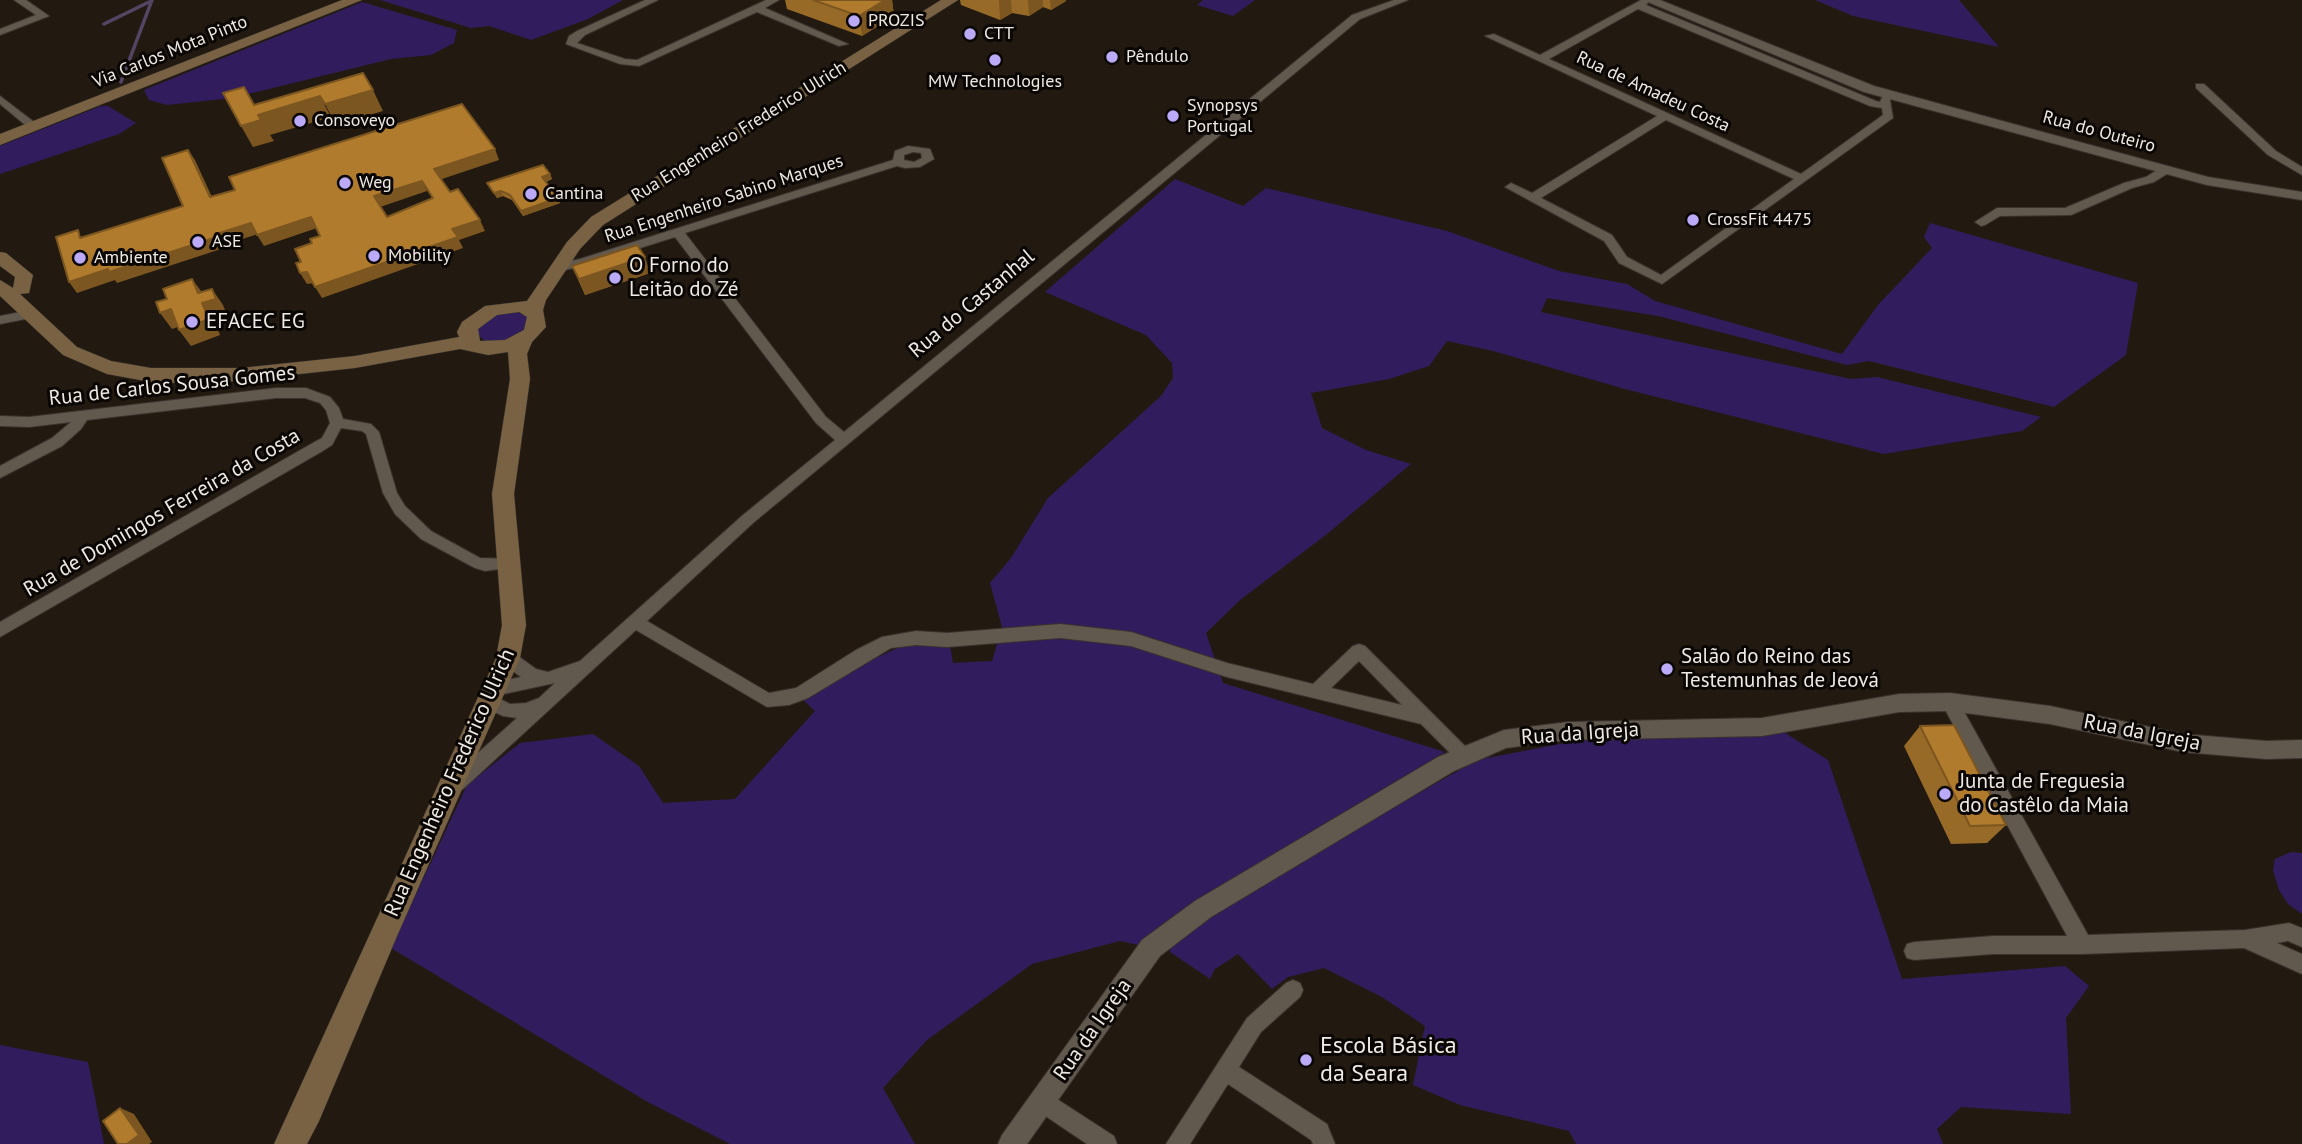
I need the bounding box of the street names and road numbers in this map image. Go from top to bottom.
street label: Via Carlos Mota Pinto [89,11,251,93]
street label: Rua de Amadeu Costa [1573,47,1733,137]
street label: Rua Engenheiro Frederico Ulrich [628,57,850,207]
street label: Rua do Outeiro [2040,107,2158,157]
street label: Rua Engenheiro Sabino Marques [602,150,846,248]
street label: Rua do Castanhal [904,244,1040,364]
street label: Rua de Carlos Sousa Gomes [48,361,296,411]
street label: Rua de Domingos Ferreira da Costa [19,423,305,603]
street label: Rua Engenheiro Frederico Ulrich [379,645,521,921]
street label: Rua da Igreja [2082,709,2202,757]
street label: Rua da Igreja [1520,717,1640,751]
street label: Rua da Igreja [1049,974,1137,1086]

